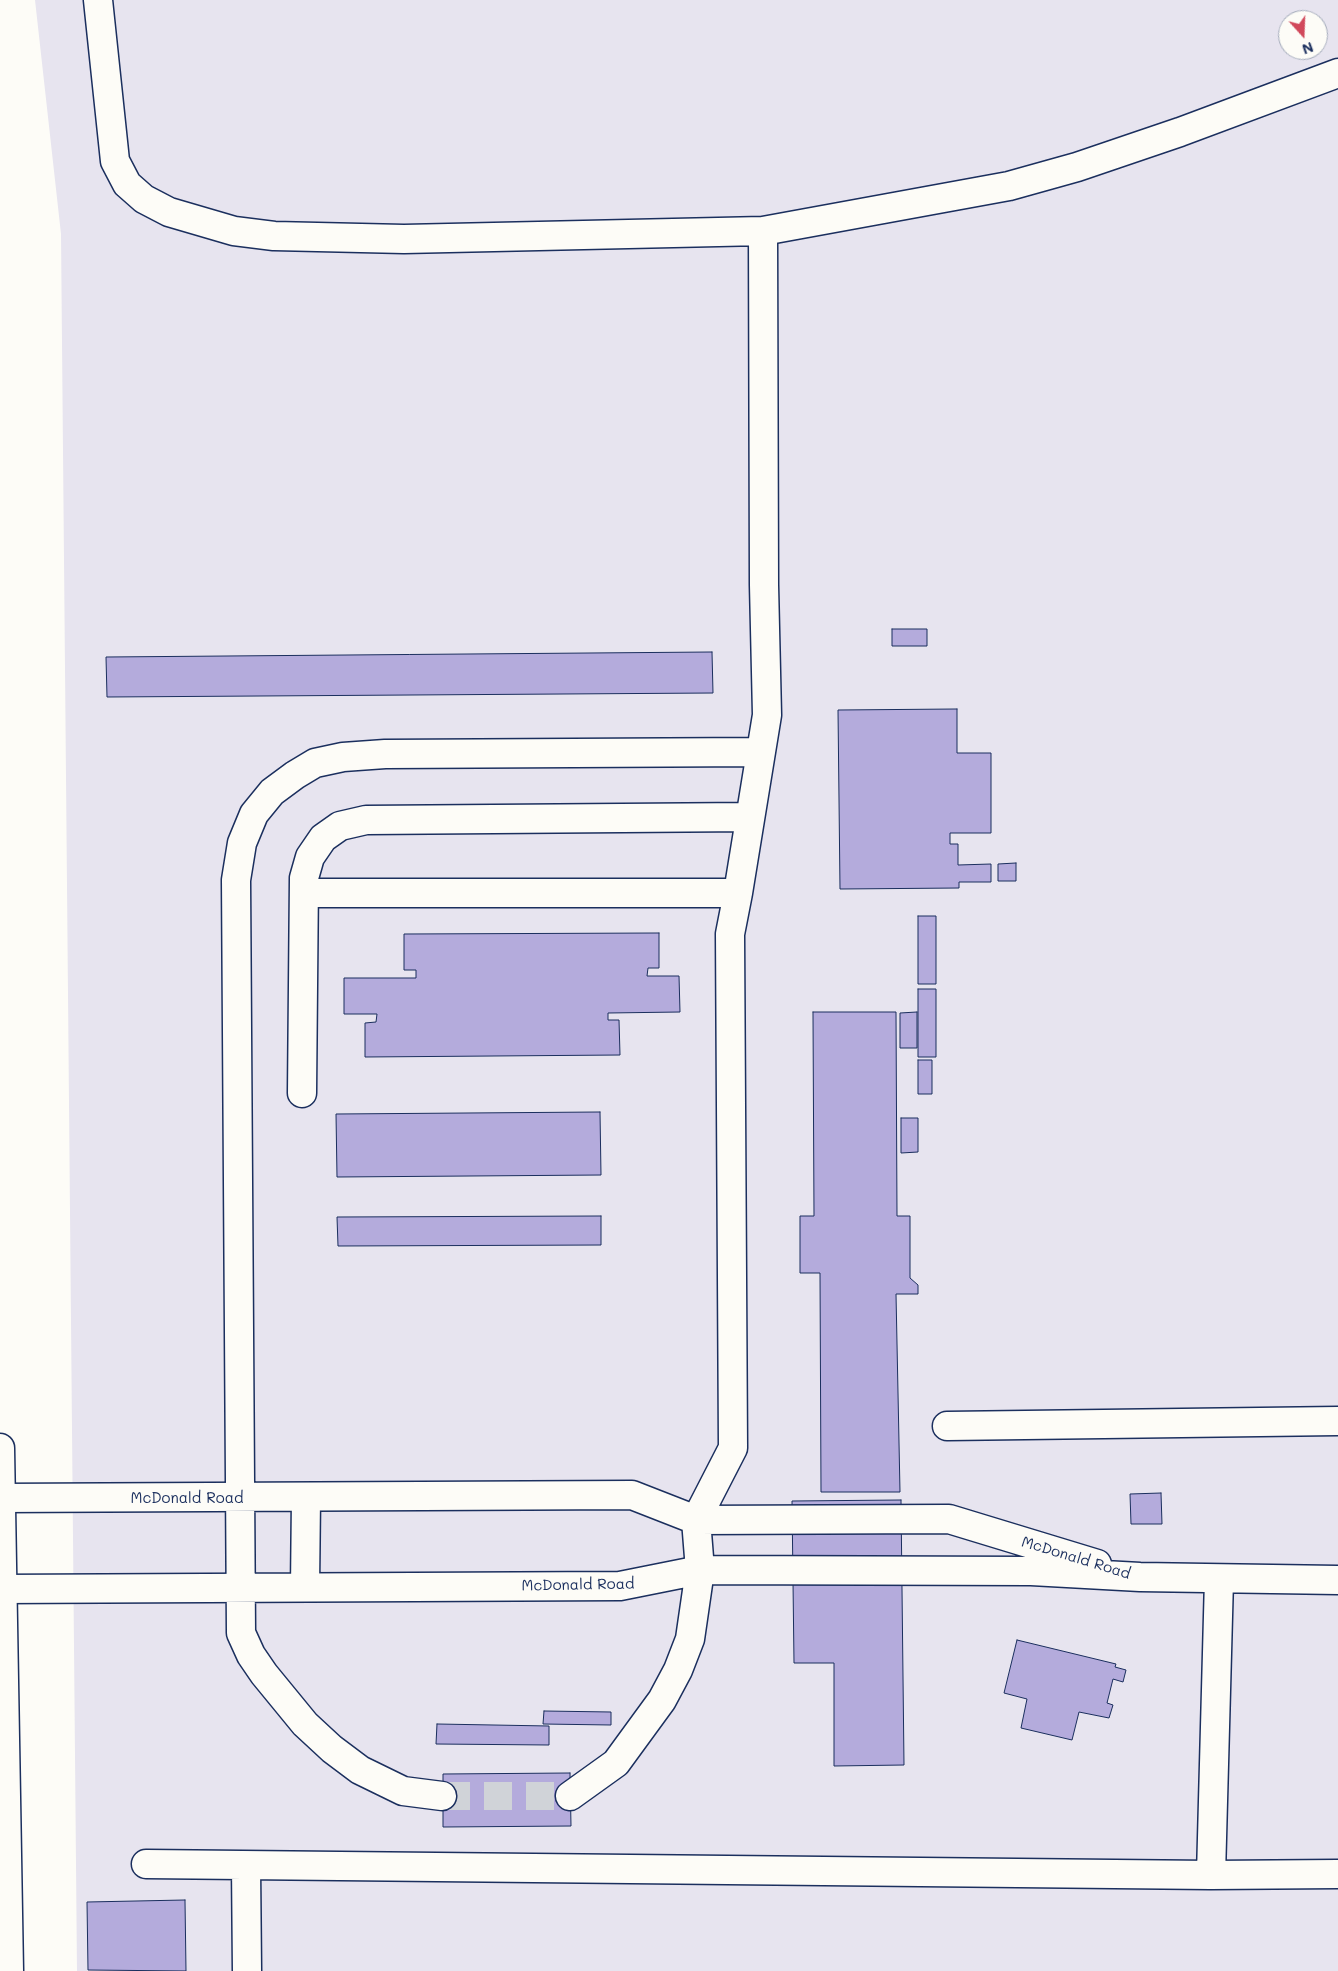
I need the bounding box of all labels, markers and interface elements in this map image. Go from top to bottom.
north arrow [1278,10,1328,60]
text: N [1300,38,1316,59]
street label: McDonald Road [130,1489,244,1507]
street label: McDonald Road [1019,1533,1133,1583]
street label: McDonald Road [521,1575,635,1595]

